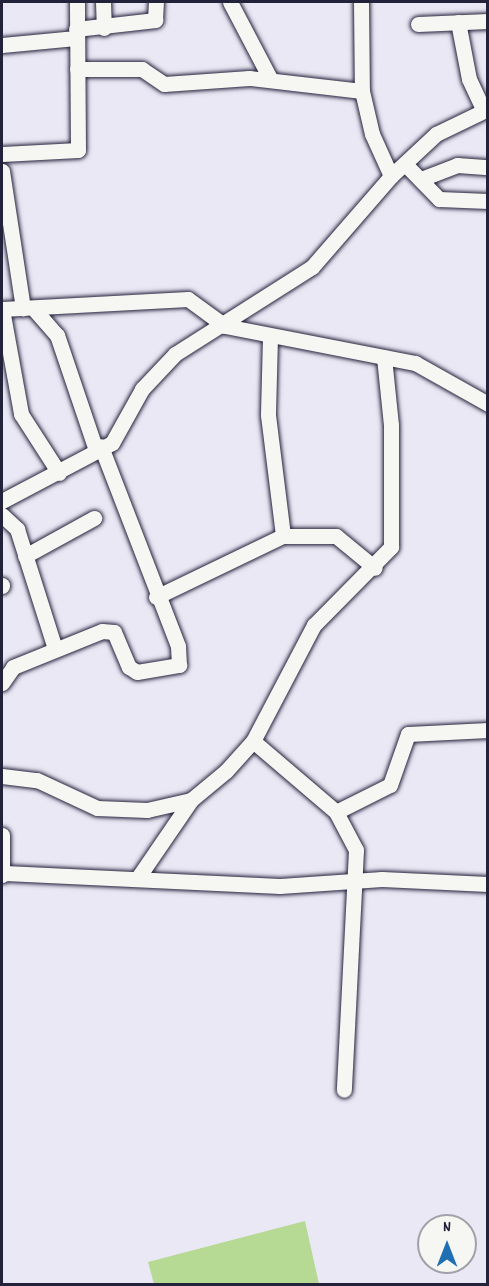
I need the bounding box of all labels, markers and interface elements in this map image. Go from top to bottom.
north arrow [417,1214,477,1274]
text: N [443,1216,451,1239]

